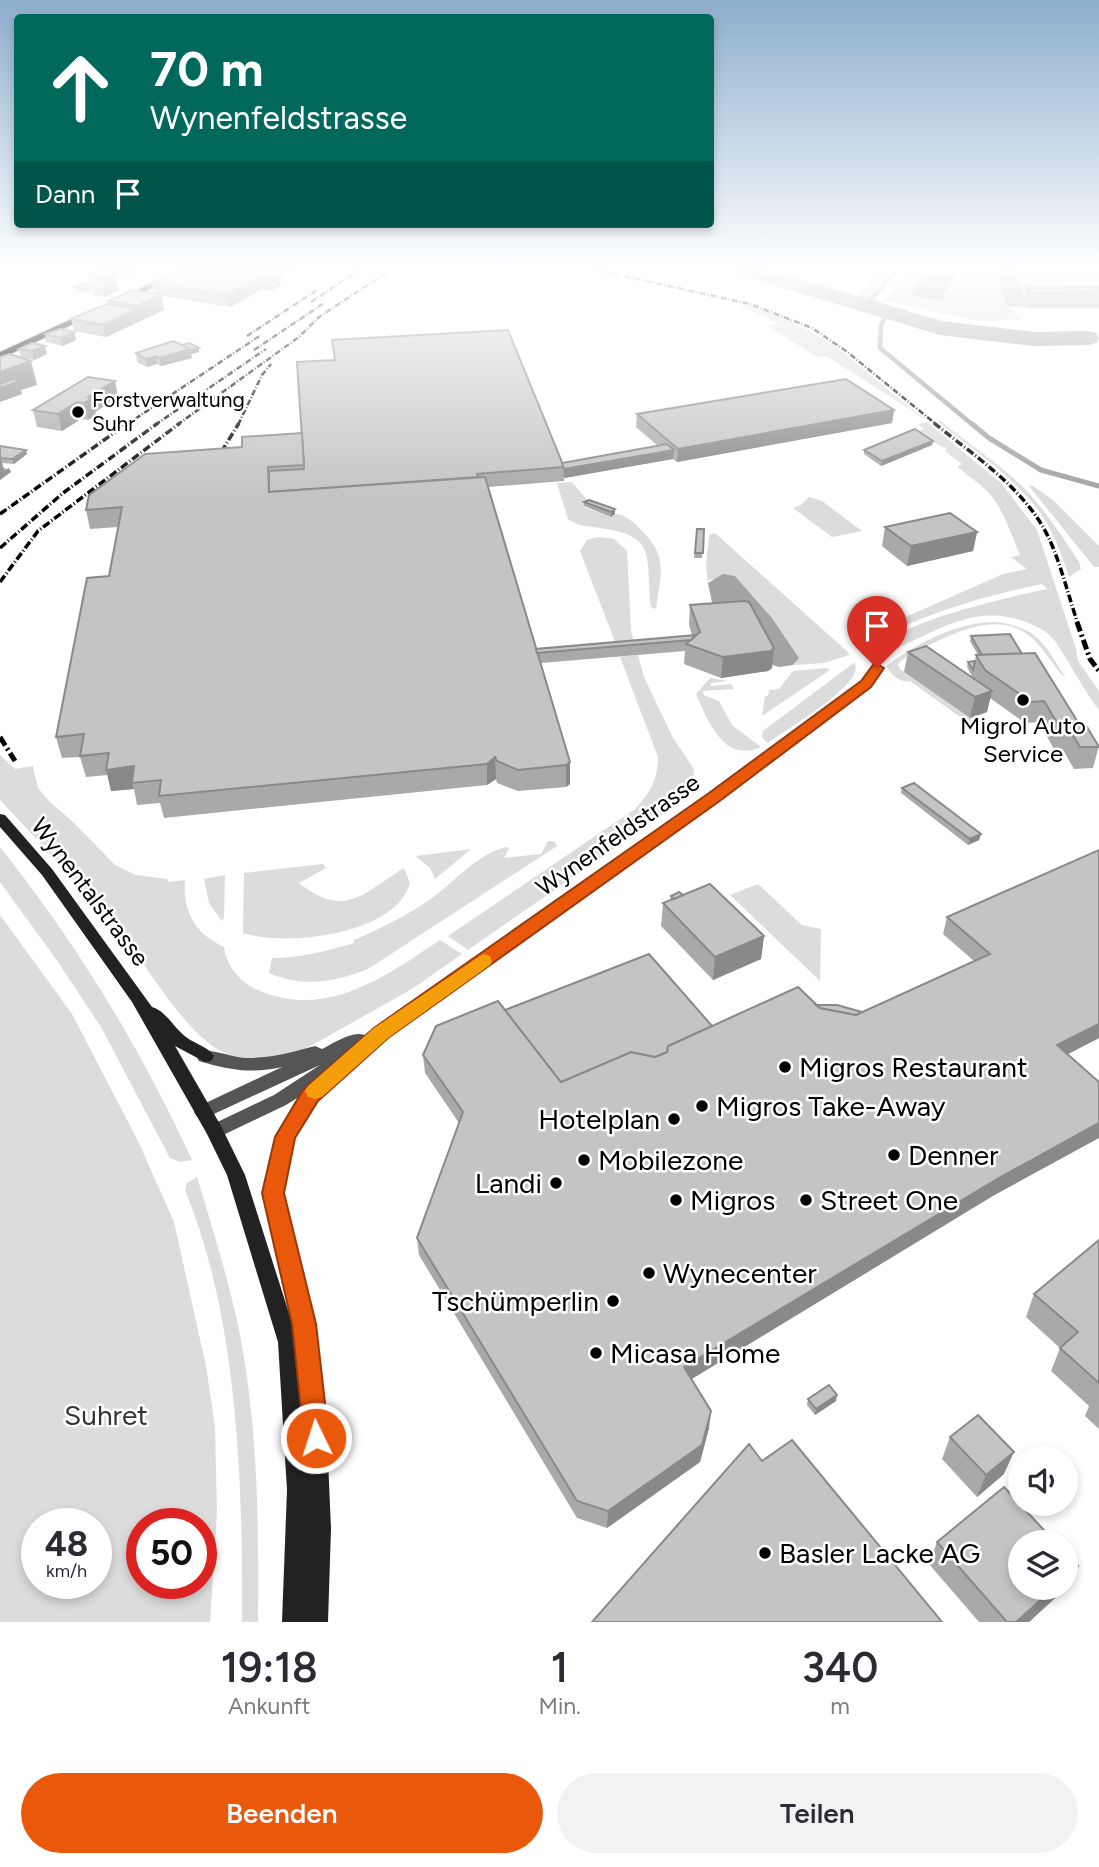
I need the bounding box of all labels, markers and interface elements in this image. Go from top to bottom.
text: 70 m [150,39,263,98]
icon: ahead [35,42,126,133]
text: Wynenfeldstrasse [150,99,407,137]
icon: arrive [109,175,147,213]
text: Dann [35,178,95,210]
place label: Forstverwaltung Suhr [92,387,245,436]
marker: Forstverwaltung Suhr [70,404,86,420]
pin [847,596,907,668]
icon: arrive [858,607,896,645]
marker: Migrol Auto Service [1015,692,1031,708]
place label: Migrol Auto Service [960,711,1086,768]
street label: Wynenfeldstrasse [530,767,705,902]
street label: Wynentalstrasse [25,812,156,972]
place label: Migros Restaurant [799,1050,1028,1084]
marker: Migros Restaurant [777,1059,793,1075]
place label: Migros Take-Away [716,1089,946,1123]
marker: Migros Take-Away [694,1098,710,1114]
place label: Hotelplan [538,1102,660,1136]
marker: Hotelplan [666,1111,682,1127]
place label: Denner [908,1138,999,1172]
place label: Mobilezone [598,1143,743,1177]
marker: Denner [886,1147,902,1163]
marker: Mobilezone [576,1152,592,1168]
place label: Landi [475,1166,542,1200]
marker: Landi [548,1175,564,1191]
place label: Migros [690,1183,775,1217]
place label: Street One [820,1183,958,1217]
marker: Migros [668,1192,684,1208]
marker: Street One [798,1192,814,1208]
place label: Wynecenter [663,1256,817,1290]
marker: Wynecenter [641,1265,657,1281]
place label: Tschümperlin [432,1284,599,1318]
marker: Tschümperlin [605,1293,621,1309]
place label: Micasa Home [610,1336,780,1370]
marker: Micasa Home [588,1345,604,1361]
park label: Suhret [64,1398,148,1432]
position arrow [279,1401,353,1475]
map controls [1008,1446,1078,1600]
button: sound [1008,1446,1078,1516]
speed limit sign: 50 [126,1508,217,1599]
text: 48 [45,1523,88,1565]
button: layers [1008,1530,1078,1600]
place label: Basler Lacke AG [779,1536,980,1570]
marker: Basler Lacke AG [757,1545,773,1561]
text: km/h [46,1560,87,1582]
text: 19:18 [221,1642,318,1693]
text: 1 [551,1642,568,1693]
text: 340 [802,1642,878,1693]
text: Ankunft [228,1692,310,1720]
text: Min. [538,1692,581,1720]
text: m [830,1692,850,1720]
button: Beenden [21,1773,543,1853]
button: Teilen [557,1773,1078,1853]

